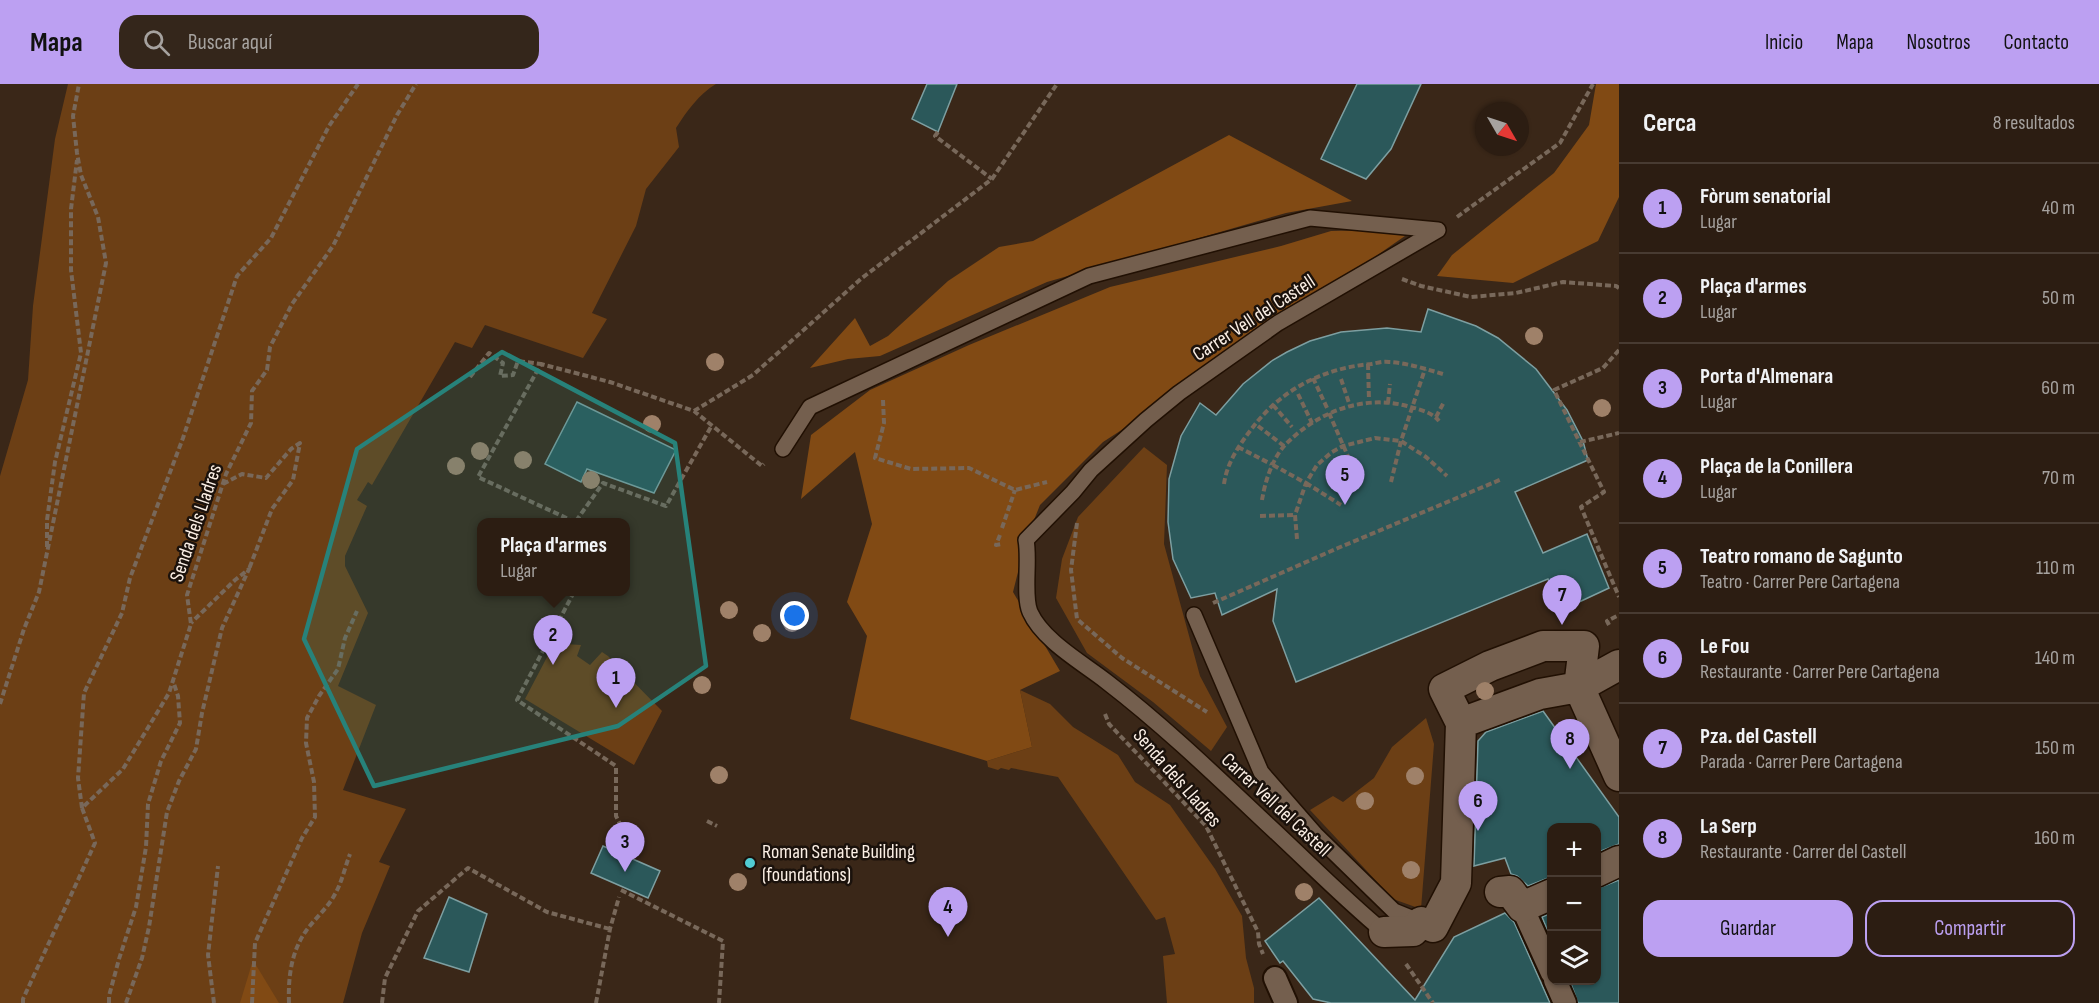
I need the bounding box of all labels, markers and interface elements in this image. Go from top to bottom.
search box [119,15,539,69]
text: Mapa [30,26,83,59]
icon: search [140,26,173,59]
text: Buscar aquí [188,29,272,56]
text: Inicio [1765,30,1803,55]
text: Mapa [1836,30,1874,55]
text: Nosotros [1907,30,1971,55]
text: Contacto [2004,30,2069,55]
north arrow [1475,102,1529,156]
text: Cerca [1643,108,1696,139]
text: 8 resultados [1993,111,2075,135]
text: Fòrum senatorial [1700,183,1831,210]
text: 1 [1659,196,1666,220]
text: 40 m [2042,196,2075,220]
text: Lugar [1700,210,1737,234]
street label: Carrer Vell del Castell [1188,269,1320,367]
text: Plaça d'armes [1700,273,1807,300]
text: 2 [1658,286,1667,310]
text: 50 m [2042,286,2075,310]
text: Lugar [1700,300,1737,324]
text: Porta d'Almenara [1700,363,1833,390]
text: 3 [1658,376,1667,400]
text: 60 m [2041,376,2075,400]
text: Lugar [1700,390,1737,414]
text: Plaça de la Conillera [1700,453,1853,480]
pin: 5 [1326,456,1364,505]
street label: Senda dels Lladres [165,461,227,585]
text: 4 [1658,466,1667,490]
text: 70 m [2042,466,2075,490]
text: Lugar [1700,480,1737,504]
popup [477,518,630,596]
text: Plaça d'armes [500,532,607,559]
text: Teatro romano de Sagunto [1700,543,1903,570]
text: 5 [1658,556,1667,580]
text: 110 m [2036,556,2075,580]
text: Lugar [500,559,537,583]
text: Teatro · Carrer Pere Cartagena [1700,570,1900,594]
pin: 7 [1542,576,1582,625]
your location [780,601,809,630]
pin: 2 [534,616,572,665]
text: Le Fou [1700,633,1749,660]
text: 6 [1658,646,1667,670]
text: 140 m [2035,646,2075,670]
pin: 1 [596,658,636,708]
text: Restaurante · Carrer Pere Cartagena [1700,660,1940,684]
pin: 8 [1550,720,1590,769]
text: Pza. del Castell [1700,723,1817,750]
street label: Senda dels Lladres [1128,724,1226,832]
text: 7 [1658,736,1667,760]
text: 150 m [2035,736,2075,760]
street label: Carrer Vell del Castell [1216,748,1336,862]
text: Parada · Carrer Pere Cartagena [1700,750,1903,774]
pin: 6 [1458,782,1498,831]
text: La Serp [1700,813,1757,840]
pin: 3 [606,822,644,872]
map controls [1547,823,1601,985]
button: + [1547,823,1601,877]
text: 8 [1658,826,1667,850]
text: 160 m [2034,826,2075,850]
place label: Roman Senate Building (foundations) [762,840,915,887]
text: Restaurante · Carrer del Castell [1700,840,1907,864]
marker: Roman Senate Building (foundations) [743,856,757,870]
button: − [1547,877,1601,931]
pin: 4 [928,888,968,937]
button: Guardar [1643,900,1853,957]
button: Compartir [1865,900,2075,957]
button: layers [1547,931,1601,985]

